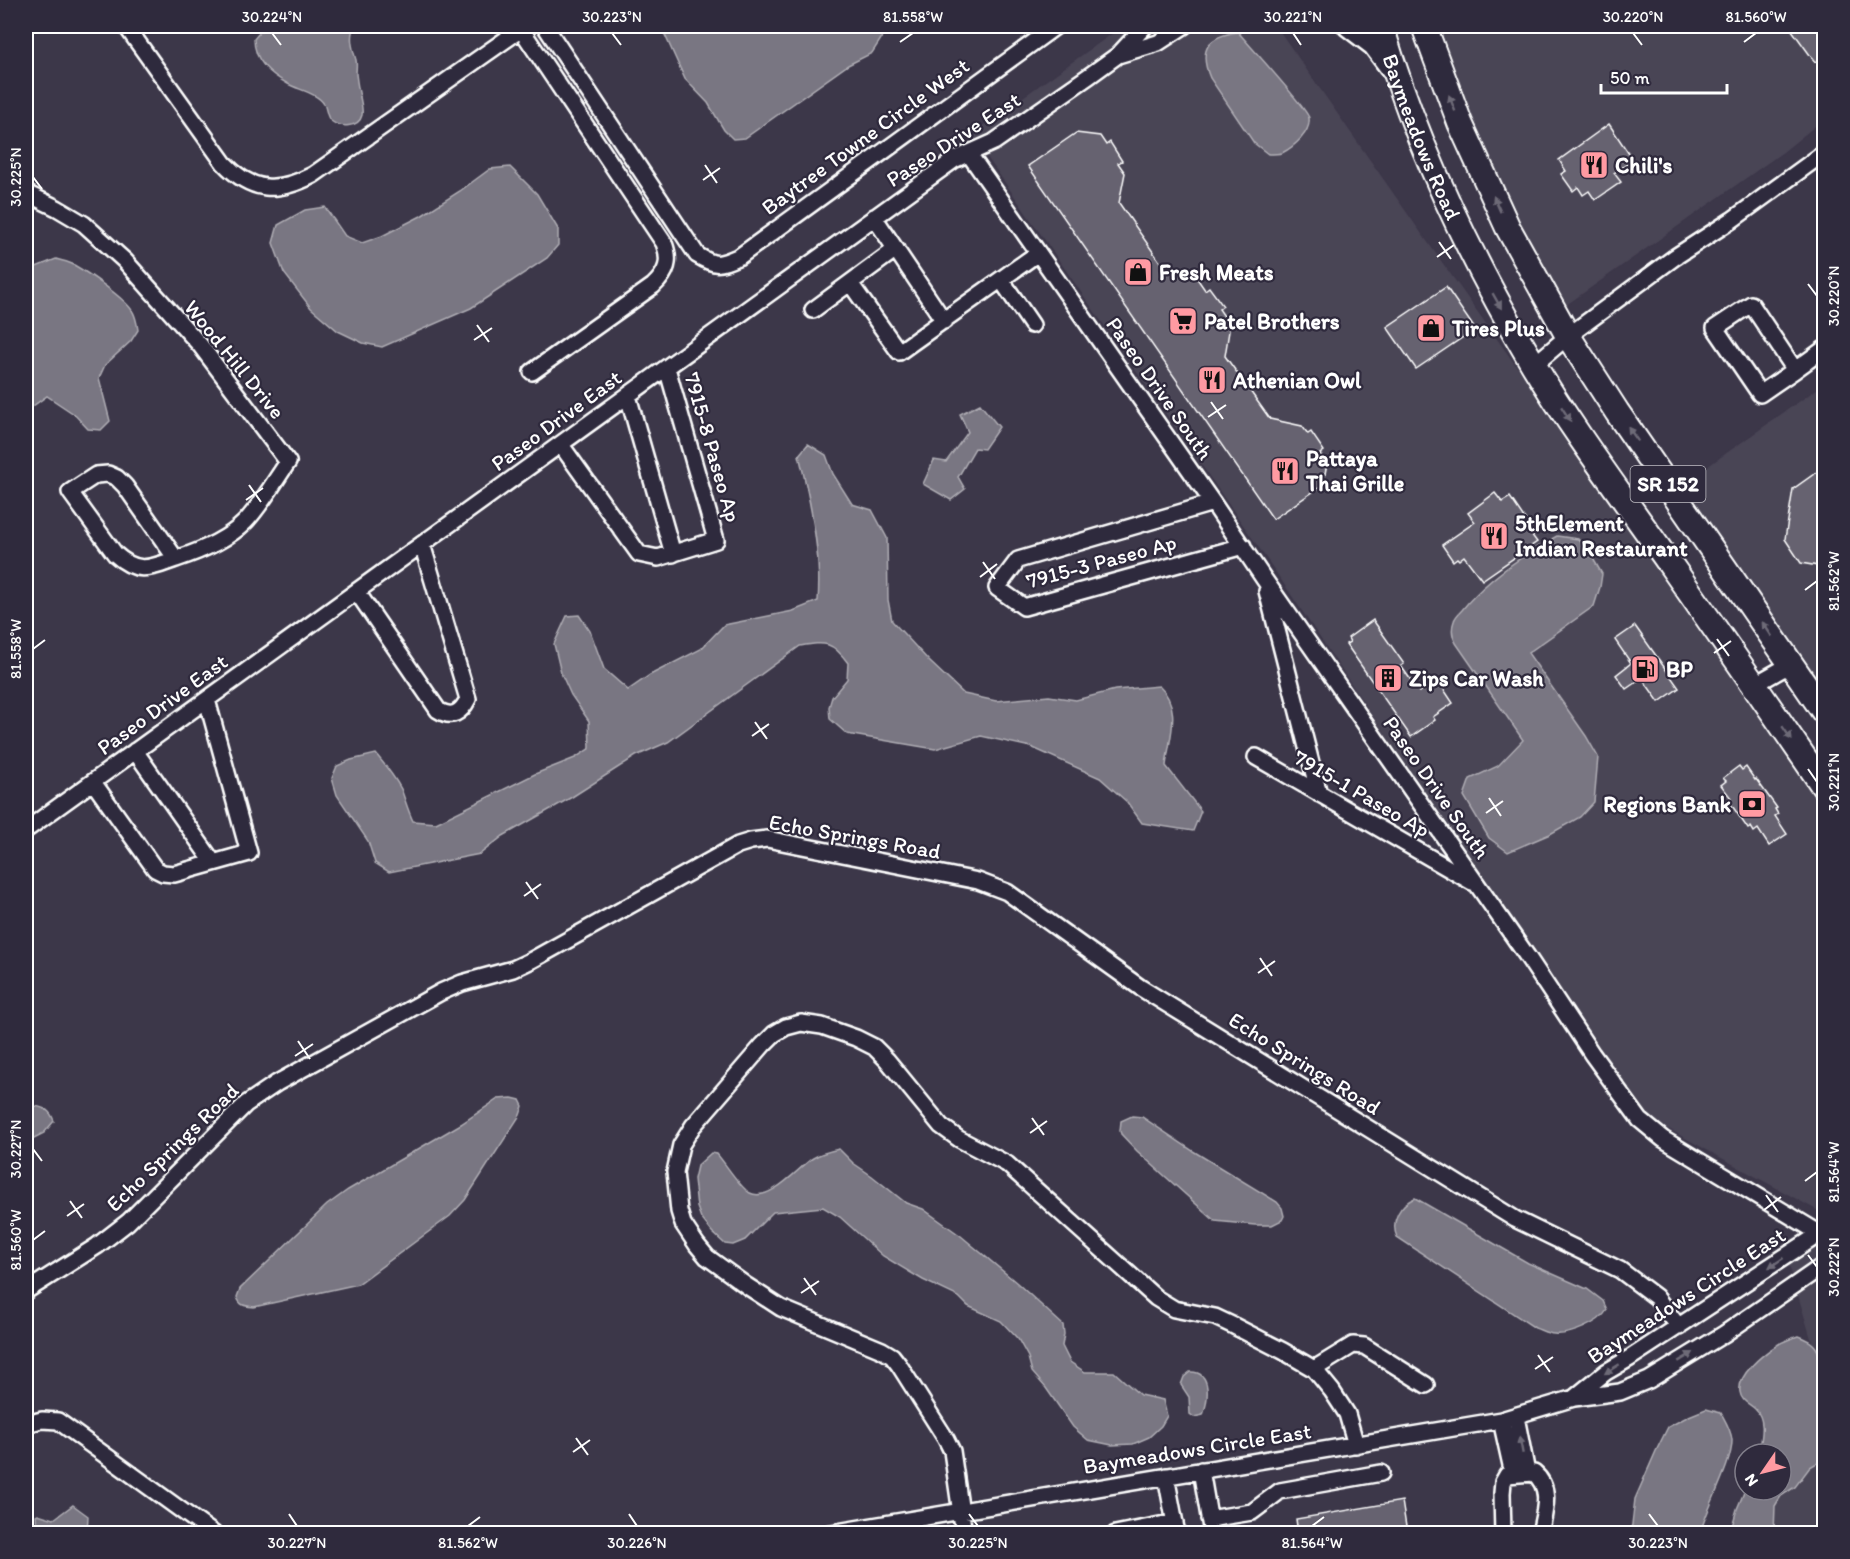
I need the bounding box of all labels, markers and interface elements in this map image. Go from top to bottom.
text: 30.224°N [242,8,302,26]
text: 30.223°N [582,8,642,26]
text: 81.558°W [883,8,943,26]
text: 30.221°N [1264,8,1322,26]
text: 30.220°N [1603,8,1663,26]
text: 81.560°W [1725,8,1787,26]
street label: Baymeadows Road [1377,50,1467,224]
street label: Baytree Towne Circle West [756,52,974,221]
scale bar [1601,57,1727,95]
text: 50 m [1610,67,1650,89]
street label: Paseo Drive East [881,86,1026,193]
one-way arrow [1447,94,1457,112]
text: 30.225°N [7,147,25,207]
restaurant icon: Chili's [1578,149,1610,181]
place label: Chili's [1615,152,1673,179]
one-way arrow [1492,195,1502,213]
shop icon: Fresh Meats [1122,256,1154,288]
place label: Fresh Meats [1159,259,1274,286]
text: 30.220°N [1825,266,1843,326]
one-way arrow [1492,293,1502,310]
street label: Wood Hill Drive [178,294,291,424]
supermarket icon: Patel Brothers [1167,305,1199,337]
place label: Patel Brothers [1204,308,1340,335]
street label: Paseo Drive South [1100,312,1219,465]
shop icon: Tires Plus [1415,312,1447,344]
place label: Tires Plus [1451,315,1545,342]
street label: Paseo Drive East [486,364,627,477]
restaurant icon: Athenian Owl [1196,364,1228,396]
place label: Athenian Owl [1232,367,1362,394]
street label: 7915-8 Paseo Ap [678,369,747,525]
one-way arrow [1560,406,1571,423]
one-way arrow [1628,426,1639,442]
place label: Pattaya Thai Grille [1305,445,1404,497]
restaurant icon: Pattaya Thai Grille [1269,455,1301,487]
road number: SR 152 [1630,466,1706,502]
place label: 5thElement Indian Restaurant [1515,510,1688,562]
restaurant icon: 5thElement Indian Restaurant [1478,520,1510,552]
street label: 7915-3 Paseo Ap [1023,528,1179,595]
text: 81.562°W [1825,551,1843,611]
text: 81.558°W [7,619,25,679]
one-way arrow [1762,621,1773,637]
street label: Paseo Drive East [92,648,233,761]
fuel station icon: BP [1629,653,1661,685]
place label: BP [1666,656,1693,683]
building icon: Zips Car Wash [1372,662,1404,694]
place label: Zips Car Wash [1409,665,1544,692]
street label: Paseo Drive South [1377,711,1496,864]
one-way arrow [1781,725,1792,741]
street label: 7915-1 Paseo Ap [1289,744,1435,843]
text: 30.221°N [1825,753,1843,811]
bank icon: Regions Bank [1736,788,1768,820]
place label: Regions Bank [1603,791,1732,818]
street label: Echo Springs Road [767,808,943,865]
street label: Echo Springs Road [1224,1006,1386,1121]
street label: Echo Springs Road [100,1077,244,1217]
text: 30.227°N [7,1120,25,1178]
text: 81.564°W [1825,1141,1843,1202]
text: 81.560°W [7,1209,25,1271]
street label: Baymeadows Circle East [1582,1221,1790,1370]
text: 30.222°N [1825,1237,1843,1297]
one-way arrow [1768,1257,1784,1269]
one-way arrow [1678,1352,1694,1363]
one-way arrow [1604,1363,1620,1374]
street label: Baymeadows Circle East [1081,1417,1313,1480]
one-way arrow [1516,1435,1525,1454]
north arrow [1733,1442,1793,1502]
text: N [1740,1470,1762,1490]
text: 30.227°N [268,1534,326,1552]
text: 81.562°W [438,1534,498,1552]
text: 30.226°N [607,1534,667,1552]
text: 30.225°N [948,1534,1008,1552]
text: 81.564°W [1282,1534,1343,1552]
text: 30.223°N [1628,1534,1688,1552]

